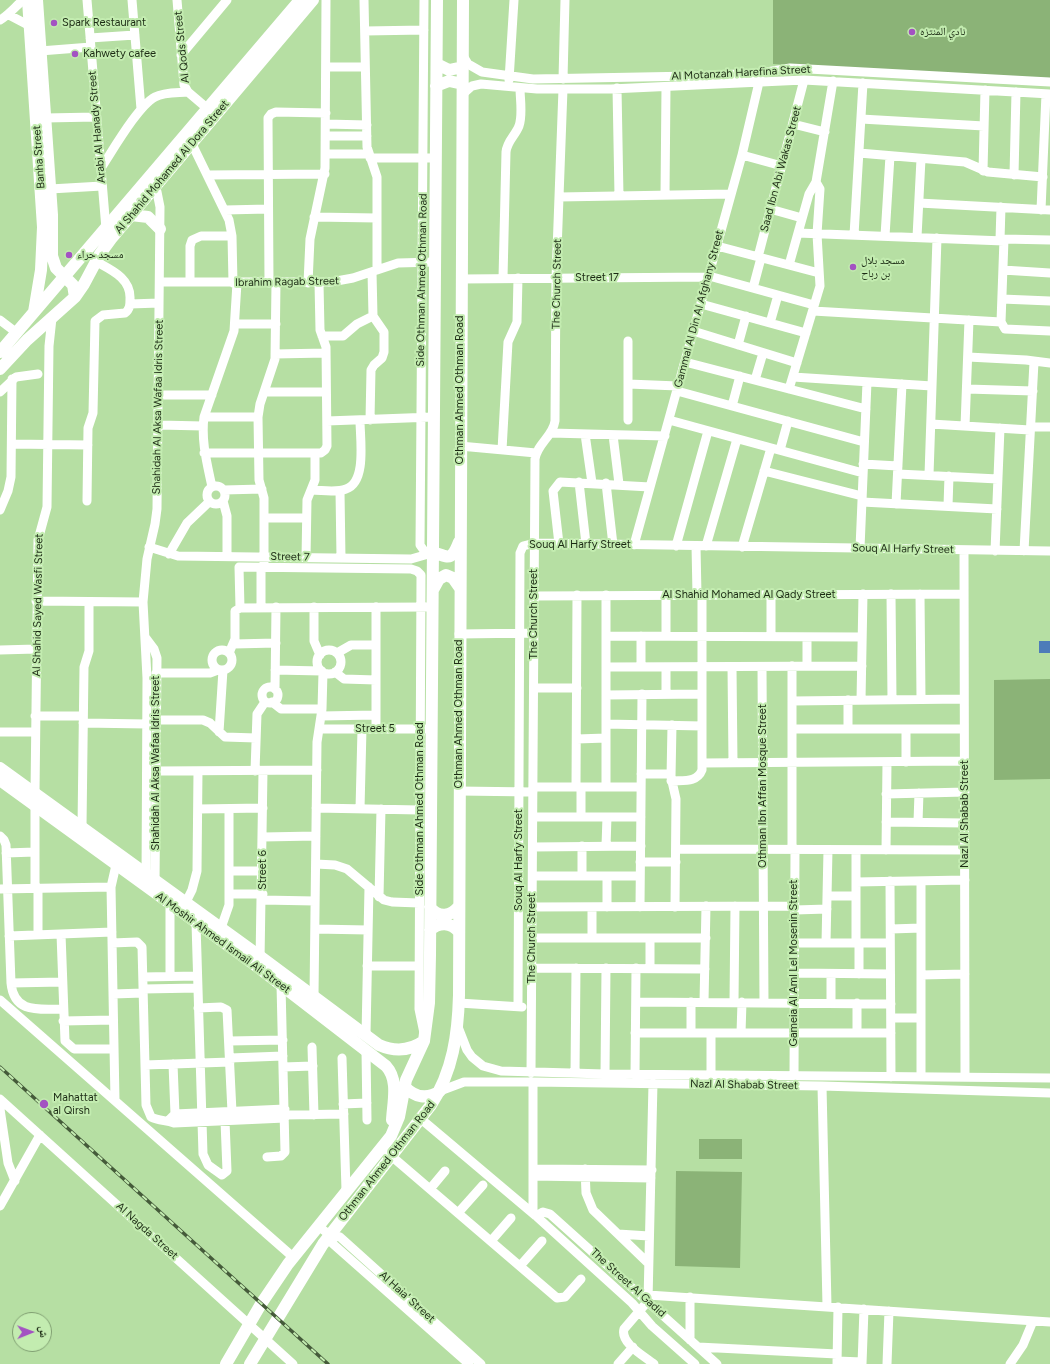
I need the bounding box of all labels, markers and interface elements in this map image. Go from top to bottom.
street label: Al Qods Street [172,10,192,84]
place label: Spark Restaurant [62,16,146,30]
marker: Spark Restaurant [49,18,59,28]
place label: نادي المنتزه [920,25,965,39]
marker: نادي المنتزه [907,27,917,37]
place label: Kahwety cafee [83,47,156,61]
marker: Kahwety cafee [70,49,80,59]
street label: Al Motanzah Harefina Street [671,63,811,83]
street label: Arabi Al Hanady Street [86,70,108,184]
street label: Al Shahid Mohamed Al Dora Street [112,98,232,236]
street label: Saad Ibn Abi Wakas Street [758,105,804,233]
street label: Banha Street [30,125,48,189]
street label: Side Othman Ahmed Othman Road [414,193,430,367]
street label: Gammal Al Din Al Afghany Street [672,229,726,389]
street label: The Church Street [550,239,564,329]
place label: مسجد حراء [77,248,123,262]
marker: مسجد حراء [64,250,74,260]
place label: مسجد بلال بن رباح [861,254,905,280]
marker: مسجد بلال بن رباح [848,262,858,272]
street label: Street 17 [575,271,619,285]
street label: Ibrahim Ragab Street [235,274,339,290]
street label: Othman Ahmed Othman Road [453,316,467,464]
street label: Shahidah Al Aksa Wafaa Idris Street [150,319,166,495]
street label: Al Shahid Sayed Wasfi Street [30,533,46,677]
street label: Souq Al Harfy Street [529,538,631,552]
street label: Souq Al Harfy Street [852,542,954,556]
street label: Street 7 [270,550,310,564]
street label: The Church Street [527,569,541,659]
street label: Al Shahid Mohamed Al Qady Street [662,588,836,602]
street label: Othman Ahmed Othman Road [452,640,466,788]
street label: Shahidah Al Aksa Wafaa Idris Street [149,676,163,850]
street label: Othman Ibn Affan Mosque Street [756,704,770,868]
street label: Street 5 [355,722,395,736]
street label: Side Othman Ahmed Othman Road [413,722,427,896]
street label: Nazl Al Shabab Street [958,760,972,868]
street label: Souq Al Harfy Street [512,809,526,911]
street label: Street 6 [256,850,270,890]
street label: Gameia Al Aml Lel Mosenin Street [787,880,801,1046]
street label: Al Moshir Ahmed Ismail Ali Street [153,890,293,996]
street label: The Church Street [525,893,539,983]
street label: Nazl Al Shabab Street [690,1077,798,1093]
place label: Mahattat al Qirsh [53,1091,98,1117]
marker: Mahattat al Qirsh [38,1098,50,1110]
street label: Othman Ahmed Othman Road [336,1098,438,1224]
street label: Al Nagda Street [113,1200,181,1262]
street label: The Street Al Gadid [588,1246,668,1320]
street label: Al Haia' Street [376,1269,438,1325]
north arrow [12,1312,52,1352]
text: ش [37,1326,50,1338]

